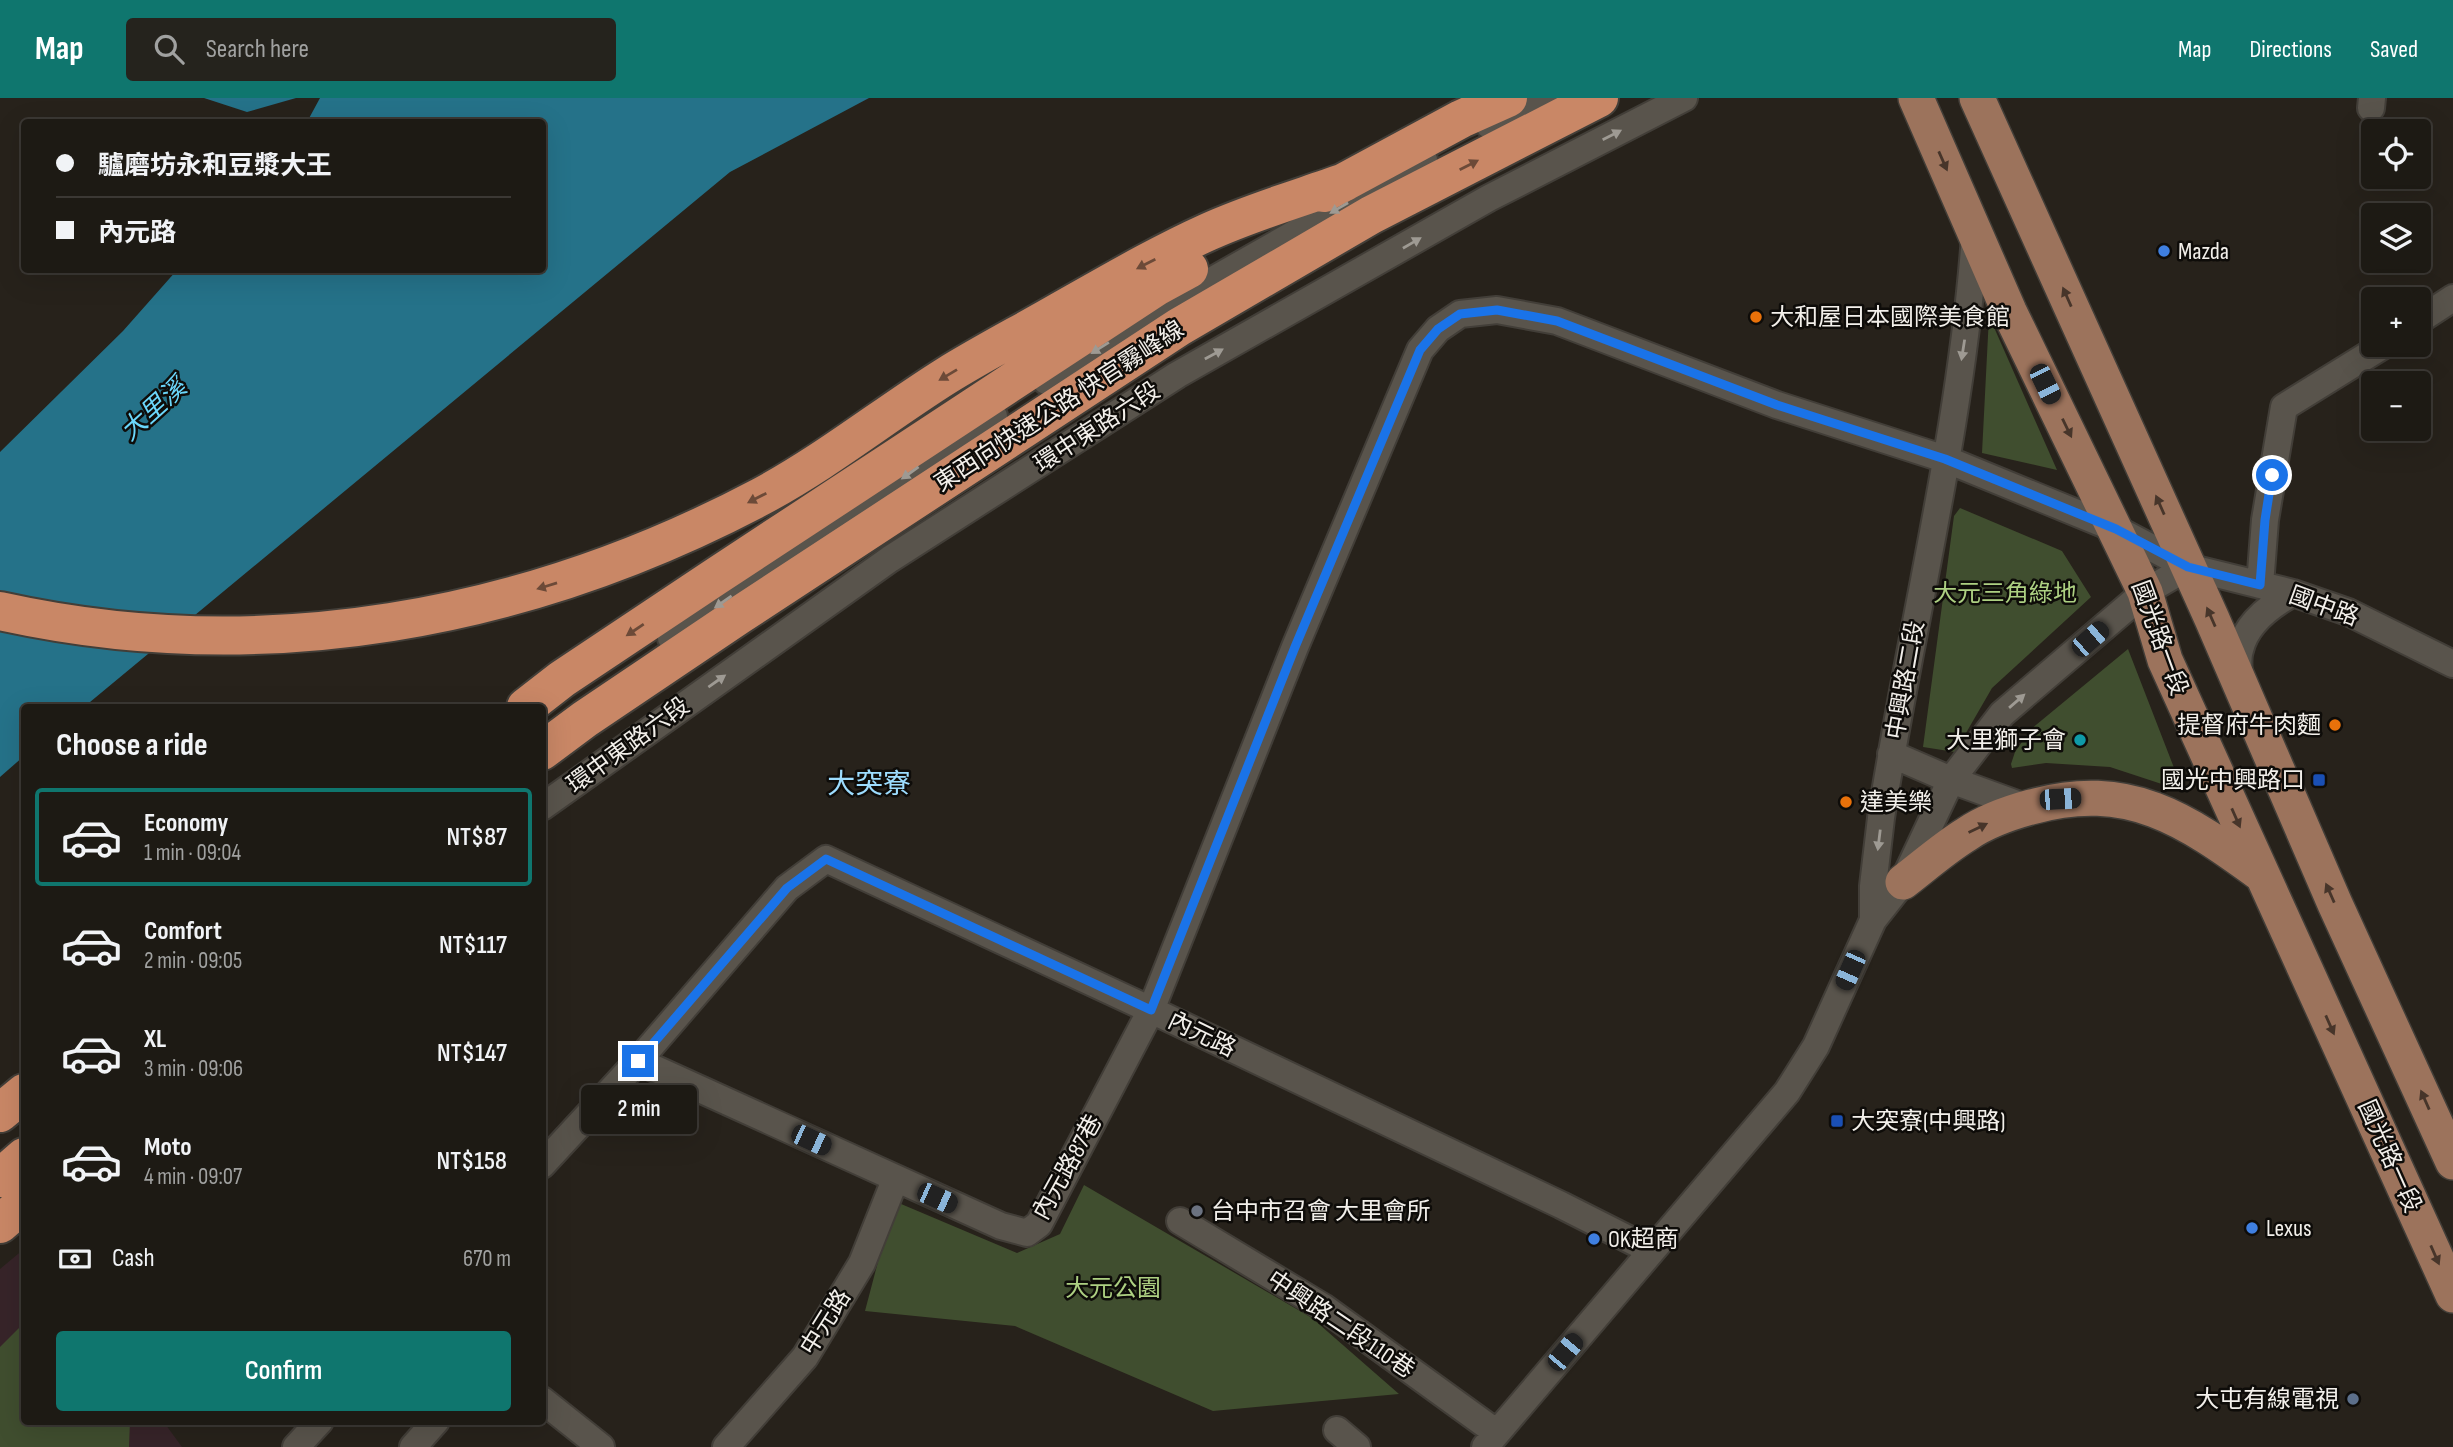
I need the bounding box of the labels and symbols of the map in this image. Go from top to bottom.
one-way arrow [1602,129,1622,140]
one-way arrow [1938,150,1949,171]
one-way arrow [1459,159,1479,170]
one-way arrow [1329,202,1349,214]
one-way arrow [1403,237,1422,249]
place label: Mazda [2178,237,2229,266]
marker: Mazda [2156,243,2172,259]
one-way arrow [1136,258,1156,269]
one-way arrow [2061,287,2073,307]
place label: 大和屋日本國際美食館 [1770,303,2010,332]
marker: 大和屋日本國際美食館 [1748,309,1764,325]
street label: 東西向快速公路 快官霧峰線 [929,315,1190,498]
one-way arrow [1957,339,1968,361]
one-way arrow [1091,341,1110,354]
one-way arrow [1204,349,1224,360]
car [2027,361,2064,407]
one-way arrow [939,369,958,382]
water label: 大里溪 [115,370,196,448]
street label: 環中東路六段 [1029,376,1166,479]
one-way arrow [2061,418,2072,438]
route start [2256,459,2288,491]
one-way arrow [901,466,920,479]
one-way arrow [747,493,767,504]
one-way arrow [2154,495,2166,515]
street label: 國光路一段 [2125,577,2194,700]
park label: 大元三角綠地 [1933,579,2077,608]
one-way arrow [536,581,557,591]
street label: 國中路 [2285,581,2363,632]
one-way arrow [714,595,732,609]
one-way arrow [2205,607,2217,627]
car [2068,617,2113,661]
street label: 中興路二段 [1881,618,1930,742]
one-way arrow [626,623,644,637]
one-way arrow [708,674,726,688]
street label: 環中東路六段 [562,691,695,799]
one-way arrow [2009,694,2026,709]
place label: 提督府牛肉麵 [2177,711,2321,740]
marker: 提督府牛肉麵 [2327,717,2343,733]
place label: 大里獅子會 [1946,726,2066,755]
marker: 大里獅子會 [2072,732,2088,748]
place label: 國光中興路口 [2161,766,2305,795]
district label: 大突寮 [827,768,911,801]
marker: 國光中興路口 [2311,772,2327,788]
car [2039,787,2082,811]
place label: 達美樂 [1860,788,1932,817]
marker: 達美樂 [1838,794,1854,810]
one-way arrow [2230,808,2242,828]
one-way arrow [1968,823,1988,834]
one-way arrow [1873,829,1884,851]
one-way arrow [2324,883,2336,903]
car [1832,947,1869,993]
street label: 內元路 [1163,1006,1240,1063]
one-way arrow [2324,1015,2336,1035]
route end [622,1045,654,1077]
callout: 2 min [580,1086,696,1134]
one-way arrow [2419,1090,2431,1110]
street label: 國光路一段 [2352,1095,2427,1217]
place label: 大突寮(中興路) [1851,1107,2005,1136]
street label: 內元路87巷 [1027,1109,1108,1225]
marker: 大突寮(中興路) [1829,1113,1845,1129]
car [788,1122,835,1158]
car [914,1180,961,1216]
place label: 台中市召會 大里會所 [1211,1197,1431,1226]
marker: 台中市召會 大里會所 [1189,1203,1205,1219]
place label: Lexus [2266,1214,2312,1243]
marker: Lexus [2244,1220,2260,1236]
place label: OK超商 [1608,1225,1679,1254]
marker: OK超商 [1586,1231,1602,1247]
one-way arrow [2429,1244,2440,1265]
street label: 中興路二段110巷 [1262,1264,1420,1384]
park label: 大元公園 [1065,1274,1161,1303]
street label: 中元路 [794,1284,857,1360]
car [1544,1329,1587,1375]
place label: 大屯有線電視 [2195,1385,2339,1414]
marker: 大屯有線電視 [2345,1391,2361,1407]

